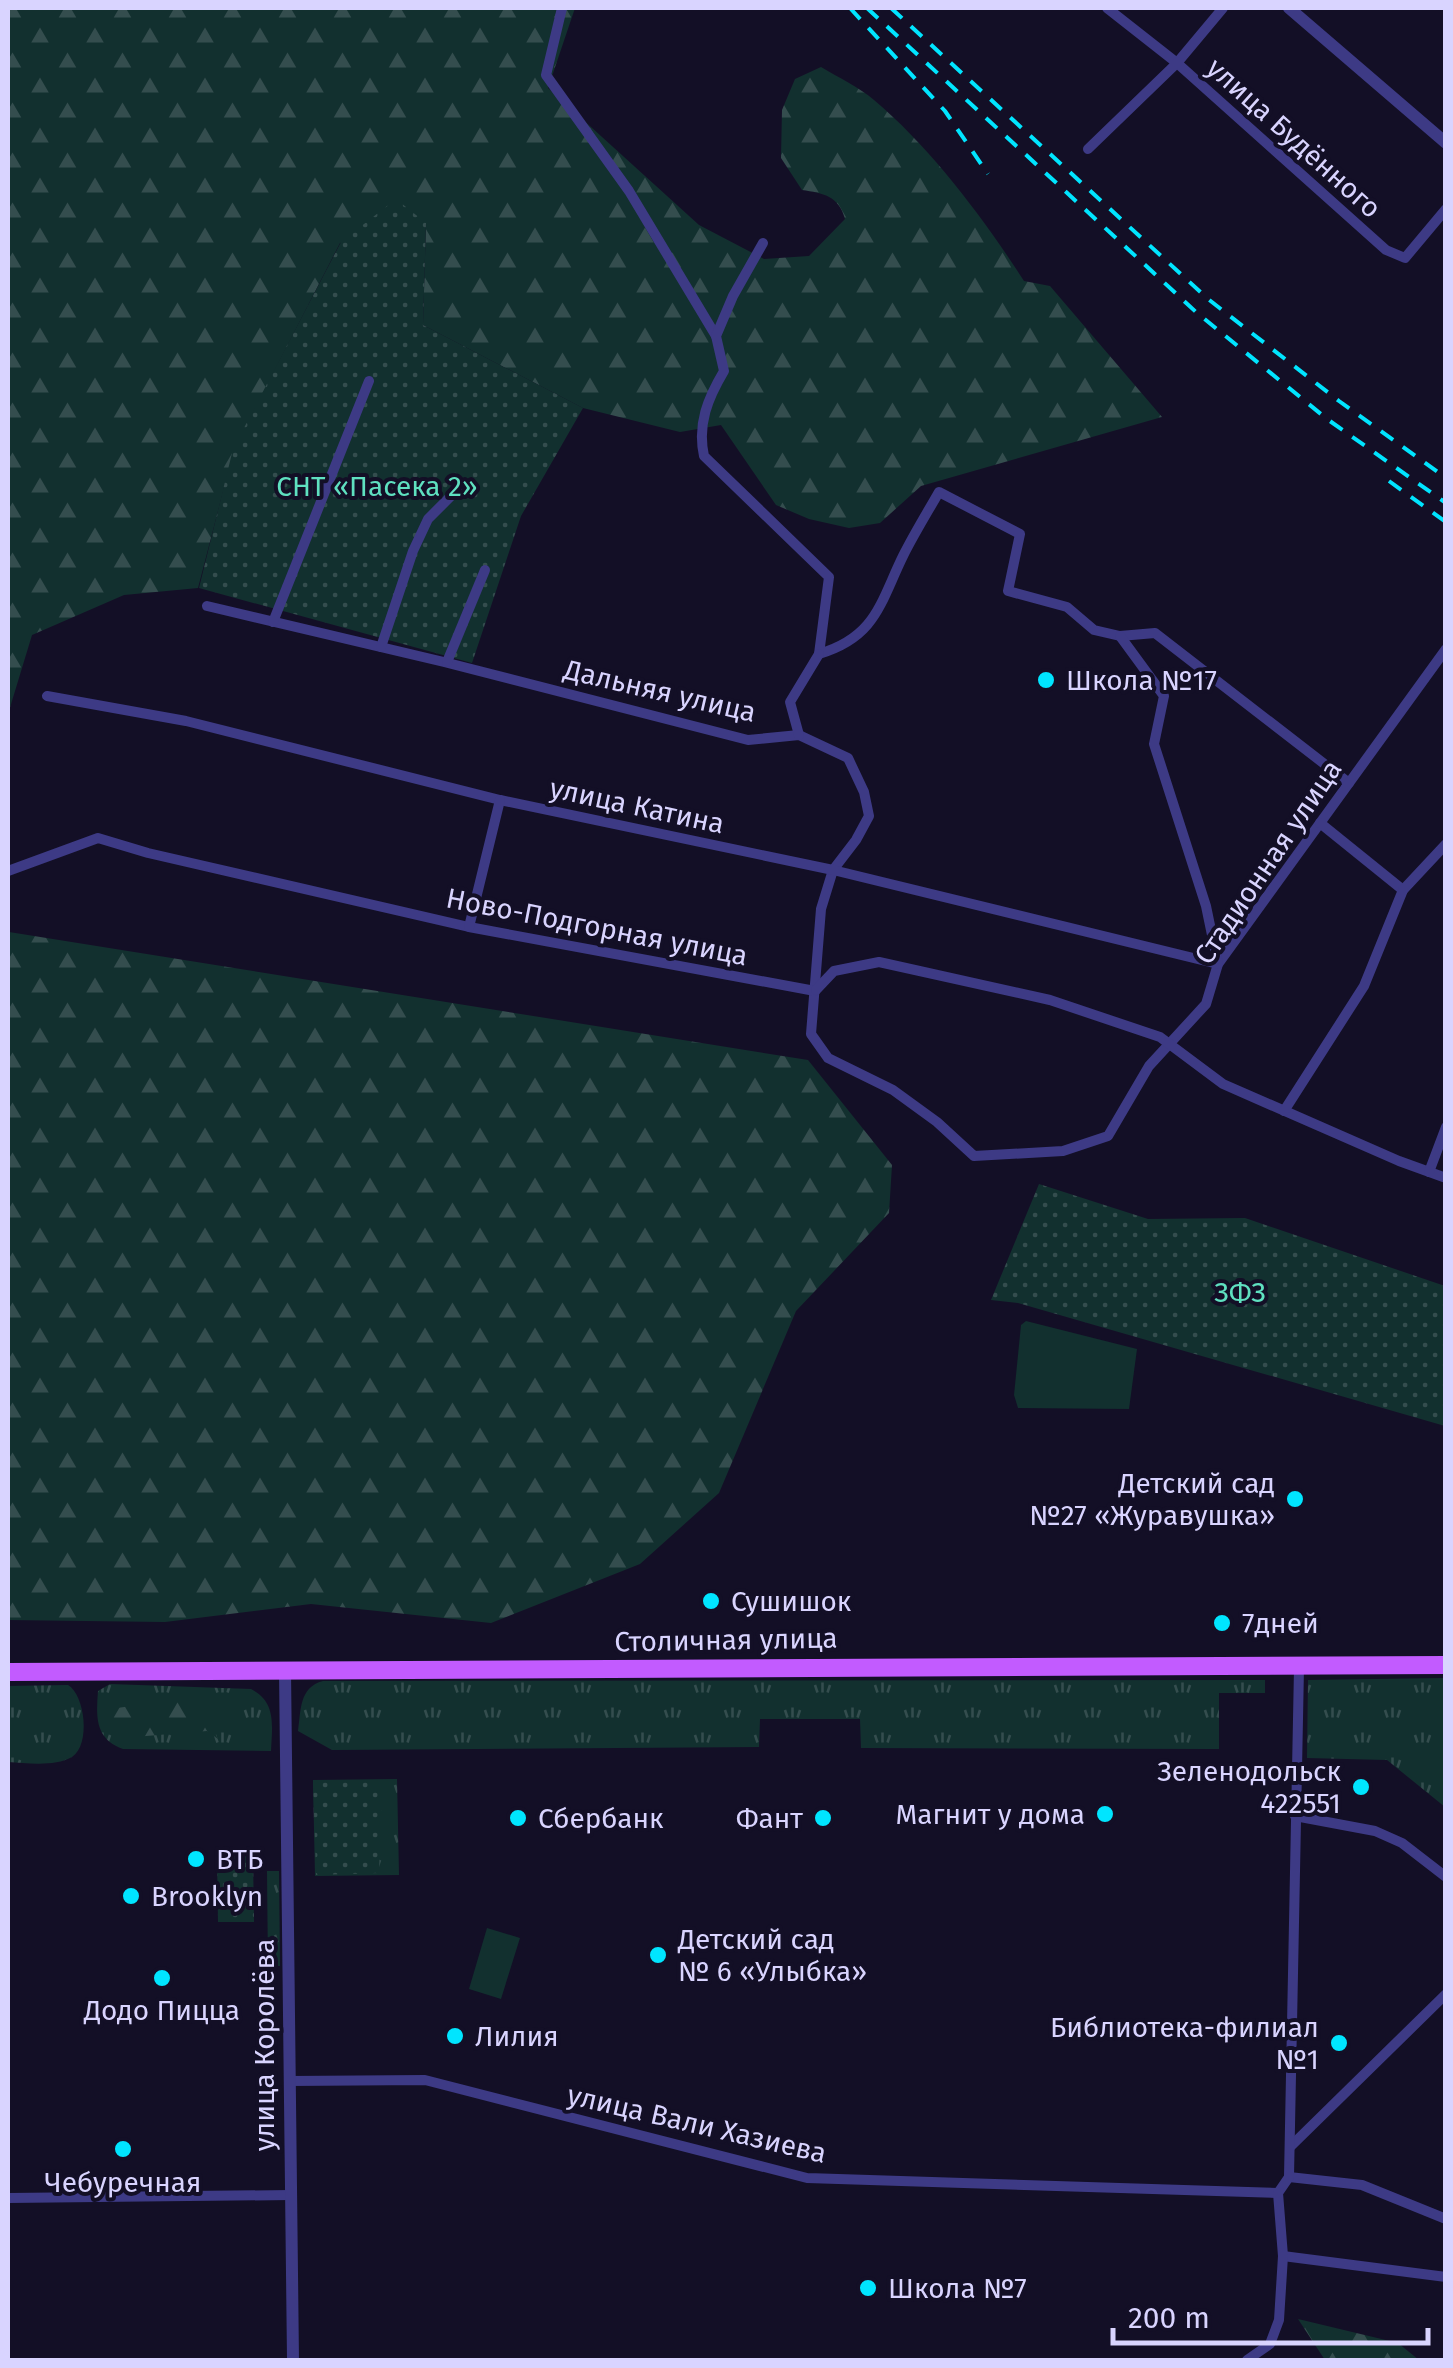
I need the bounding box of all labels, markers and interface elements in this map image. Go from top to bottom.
street label: улица Будённого [1200,51,1388,225]
park label: СНТ «Пасека 2» [276,470,478,503]
street label: Дальняя улица [560,653,759,729]
place label: Школа №17 [1066,664,1217,697]
marker: Школа №17 [1035,669,1057,691]
street label: Стадионная улица [1187,754,1349,970]
street label: улица Катина [547,771,727,841]
street label: Ново-Подгорная улица [444,882,750,972]
park label: ЗФЗ [1214,1276,1266,1309]
place label: Детский сад №27 «Журавушка» [1029,1467,1275,1532]
marker: Детский сад №27 «Журавушка» [1284,1488,1306,1510]
place label: Сушишок [731,1585,852,1618]
marker: Сушишок [700,1590,722,1612]
place label: 7дней [1242,1607,1319,1640]
marker: 7дней [1211,1612,1233,1634]
street label: Столичная улица [614,1622,838,1658]
place label: Зеленодольск 422551 [1157,1755,1341,1820]
marker: Зеленодольск 422551 [1350,1776,1372,1798]
place label: Магнит у дома [895,1798,1085,1831]
place label: Сбербанк [538,1802,664,1835]
place label: Фант [736,1802,803,1835]
marker: Магнит у дома [1094,1803,1116,1825]
marker: Сбербанк [507,1807,529,1829]
marker: Фант [812,1807,834,1829]
place label: ВТБ [216,1843,263,1876]
marker: ВТБ [185,1848,207,1870]
place label: Brooklyn [151,1880,263,1913]
marker: Brooklyn [120,1885,142,1907]
place label: Детский сад № 6 «Улыбка» [677,1923,867,1988]
street label: улица Королёва [248,1939,281,2151]
marker: Детский сад № 6 «Улыбка» [647,1944,669,1966]
marker: Додо Пицца [151,1967,173,1989]
place label: Додо Пицца [83,1994,240,2027]
place label: Библиотека-филиал №1 [1050,2011,1319,2076]
place label: Лилия [475,2020,559,2053]
marker: Лилия [444,2025,466,2047]
marker: Библиотека-филиал №1 [1328,2032,1350,2054]
street label: улица Вали Хазиева [564,2078,830,2170]
marker: Чебуречная [112,2138,134,2160]
place label: Чебуречная [45,2166,201,2199]
place label: Школа №7 [888,2272,1027,2305]
marker: Школа №7 [857,2277,879,2299]
scale bar [1113,2283,1428,2345]
text: 200 m [1128,2300,1210,2336]

